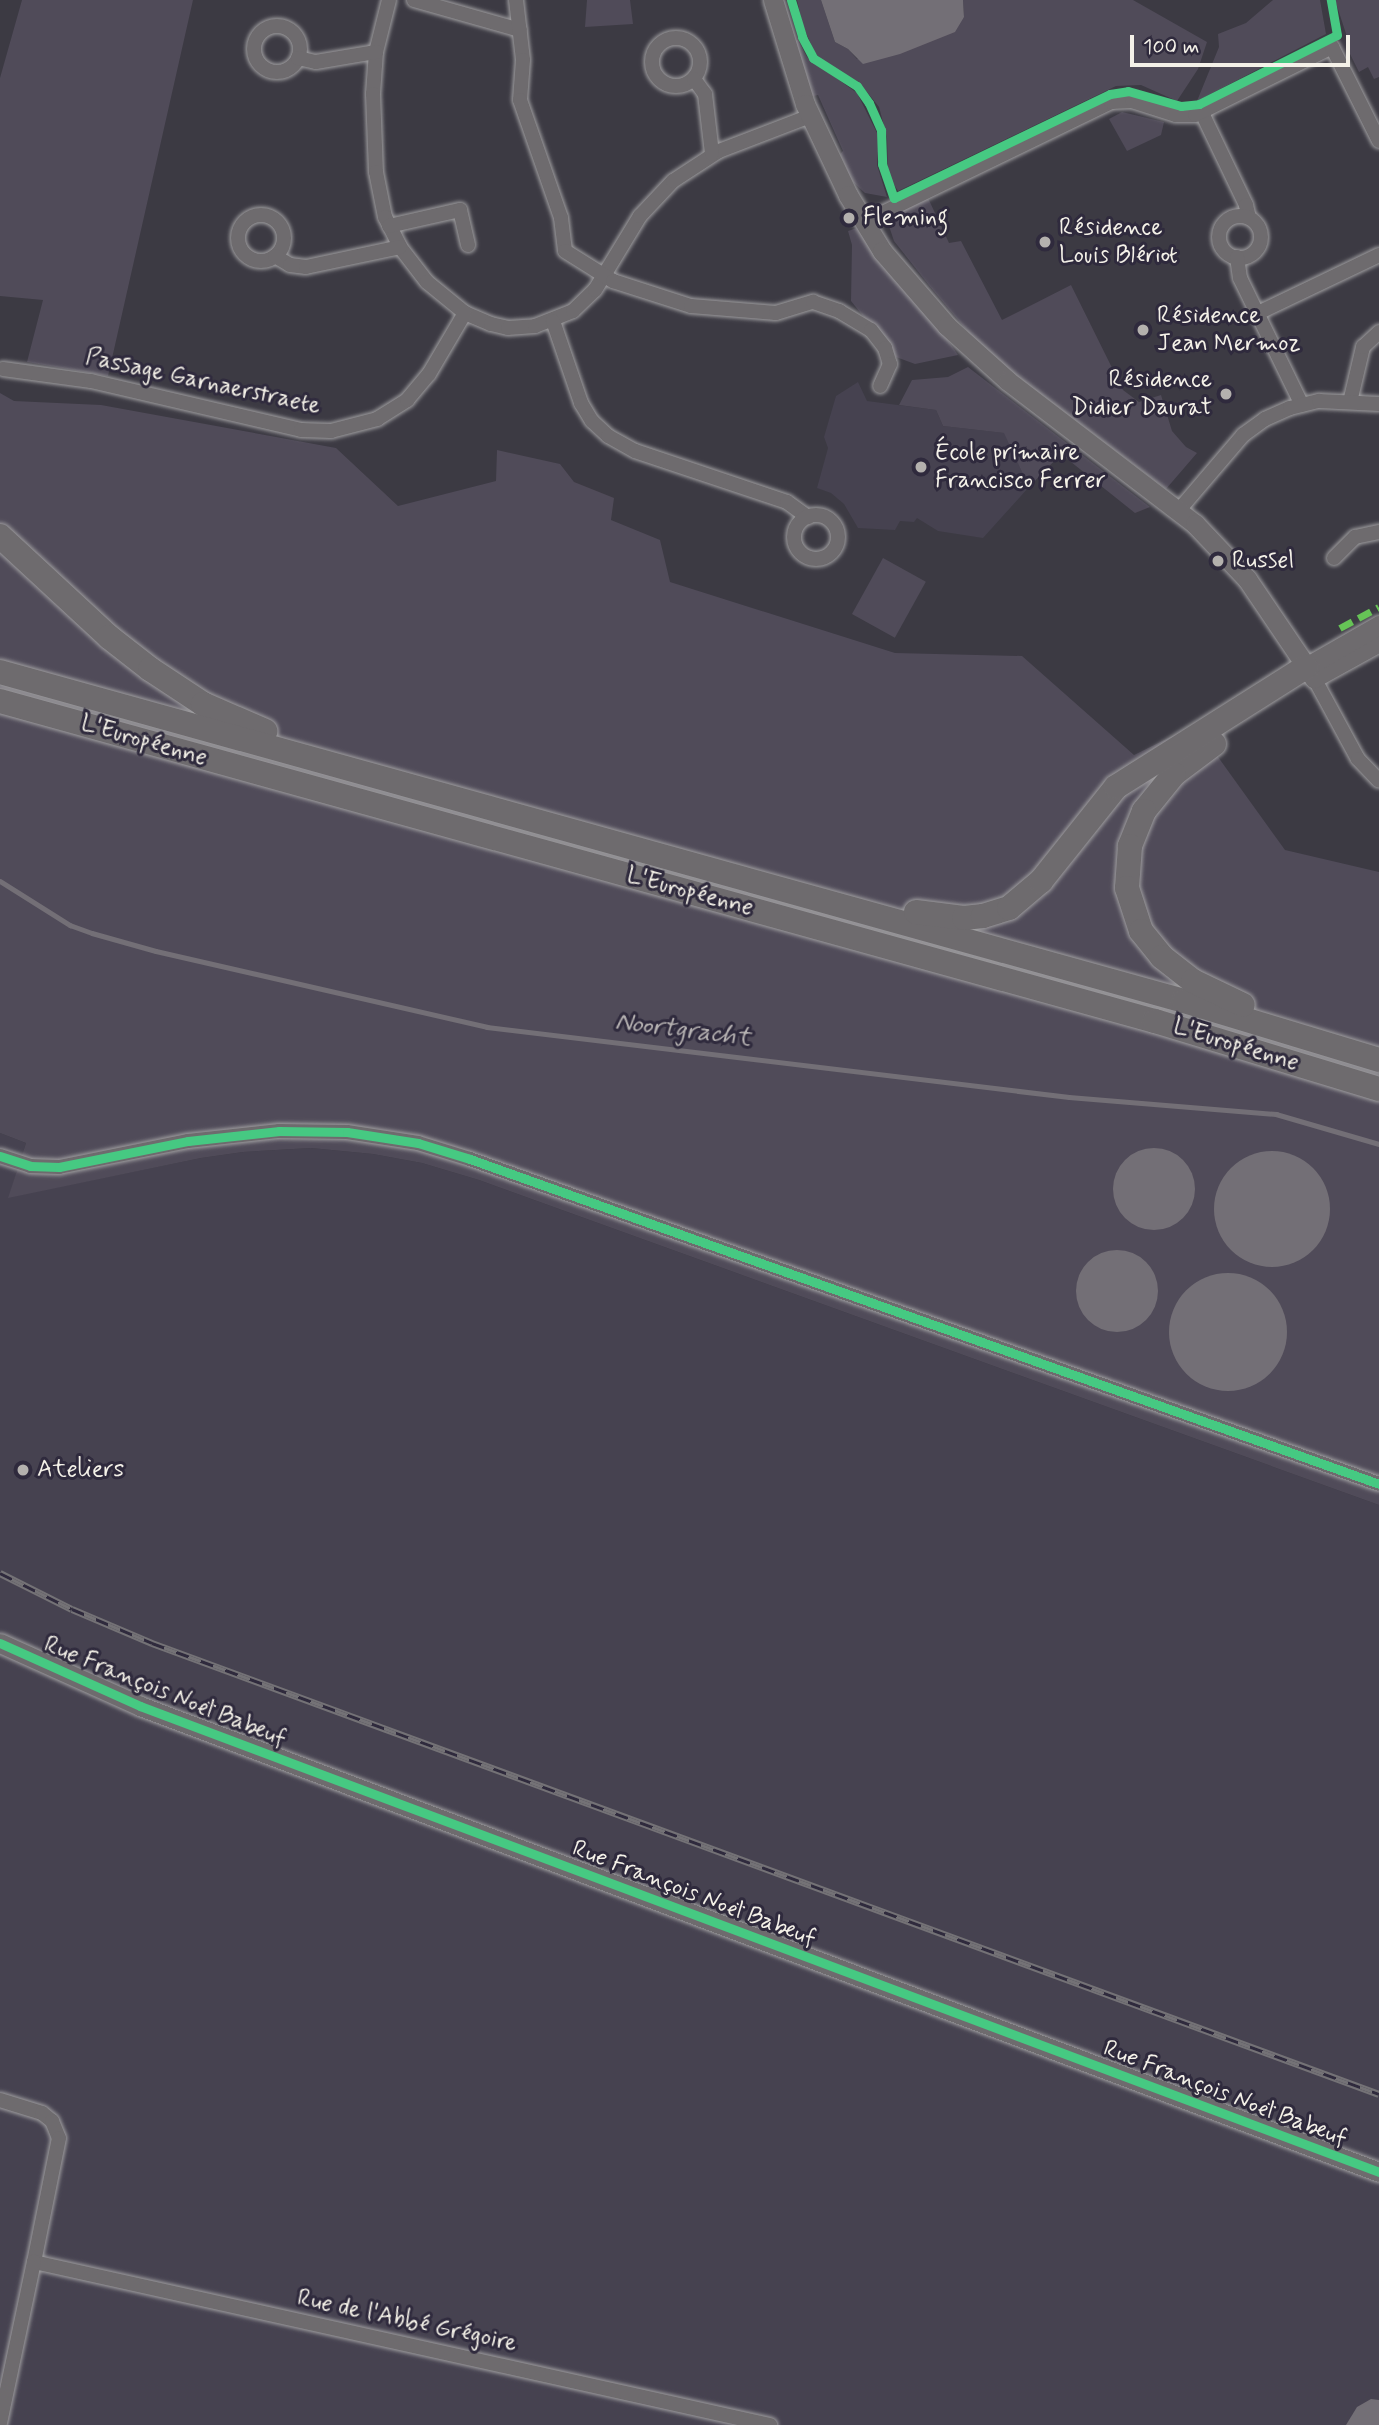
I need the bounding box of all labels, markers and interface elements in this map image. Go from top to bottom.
scale bar [1134,21,1354,65]
text: 100 m [1143,33,1199,61]
place label: Fleming [863,204,948,232]
marker: Fleming [841,210,857,226]
place label: Résidence Louis Blériot [1059,214,1179,270]
marker: Résidence Louis Blériot [1037,234,1053,250]
place label: Résidence Jean Mermoz [1157,302,1305,358]
marker: Résidence Jean Mermoz [1135,322,1151,338]
street label: Passage Garnaerstraete [81,343,325,421]
place label: Résidence Didier Daurat [1071,366,1212,422]
marker: Résidence Didier Daurat [1218,386,1234,402]
place label: École primaire Francisco Ferrer [935,439,1106,495]
marker: École primaire Francisco Ferrer [913,459,929,475]
place label: Russel [1232,547,1294,575]
marker: Russel [1210,553,1226,569]
street label: L'Européenne [77,709,211,773]
street label: L'Européenne [623,861,757,923]
water label: Noortgracht [613,1007,753,1055]
street label: L'Européenne [1170,1012,1302,1078]
place label: Ateliers [37,1456,124,1484]
marker: Ateliers [15,1462,31,1478]
street label: Rue François Noël Babeuf [40,1630,290,1754]
street label: Rue François Noël Babeuf [568,1834,820,1954]
street label: Rue François Noël Babeuf [1099,2034,1351,2154]
street label: Rue de l'Abbé Grégoire [294,2284,520,2358]

